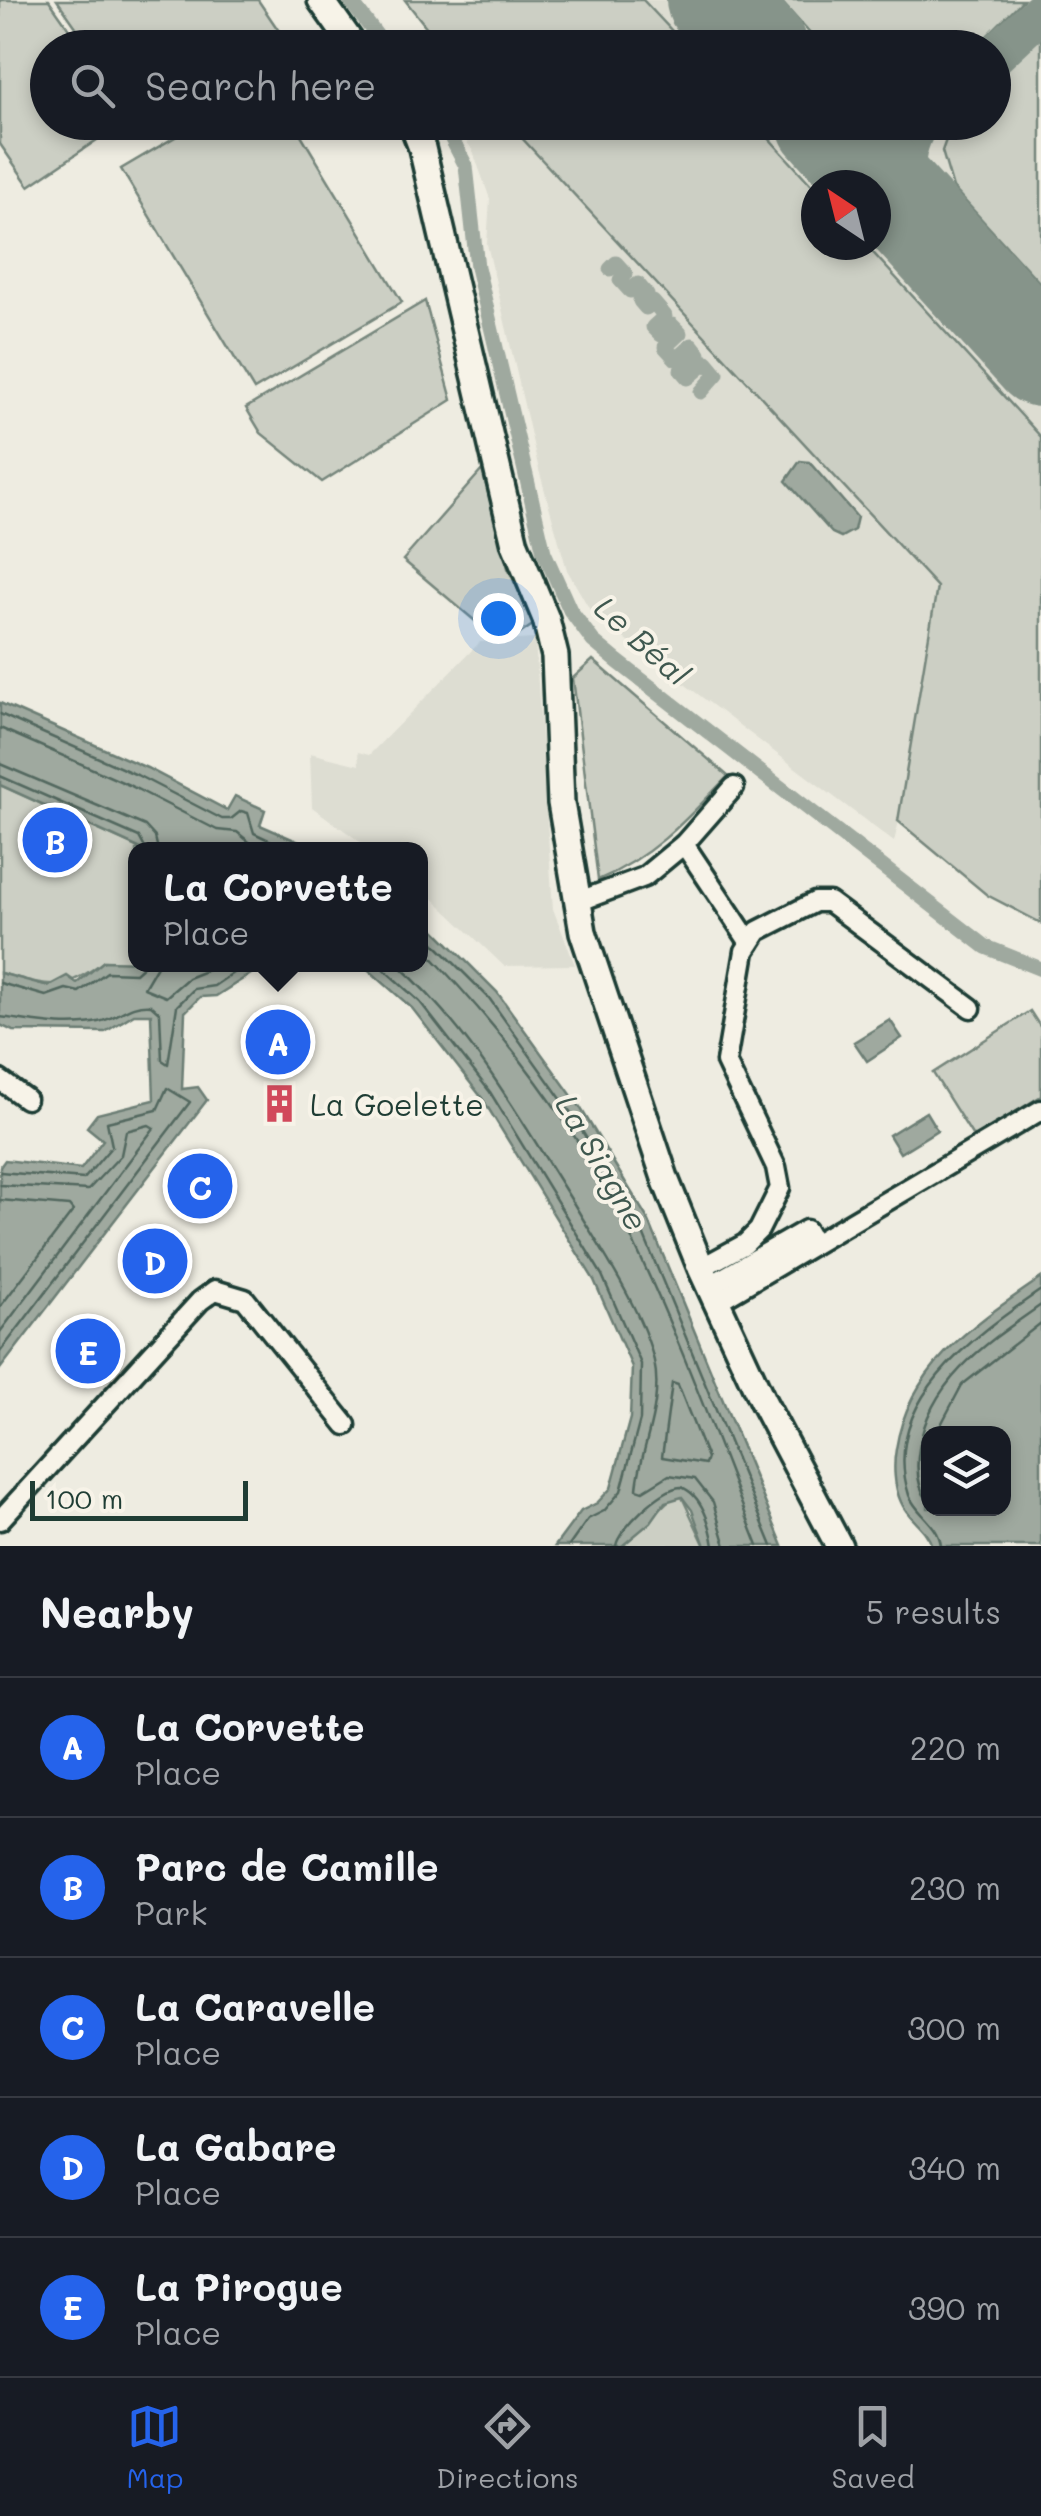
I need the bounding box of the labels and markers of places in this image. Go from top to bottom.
pin: B [22,802,88,878]
pin: A [246,1004,310,1080]
building icon: La Goelette [259,1083,301,1125]
place label: La Goelette [310,1084,484,1124]
pin: C [168,1148,232,1224]
pin: D [122,1224,188,1298]
pin: E [56,1314,120,1388]

